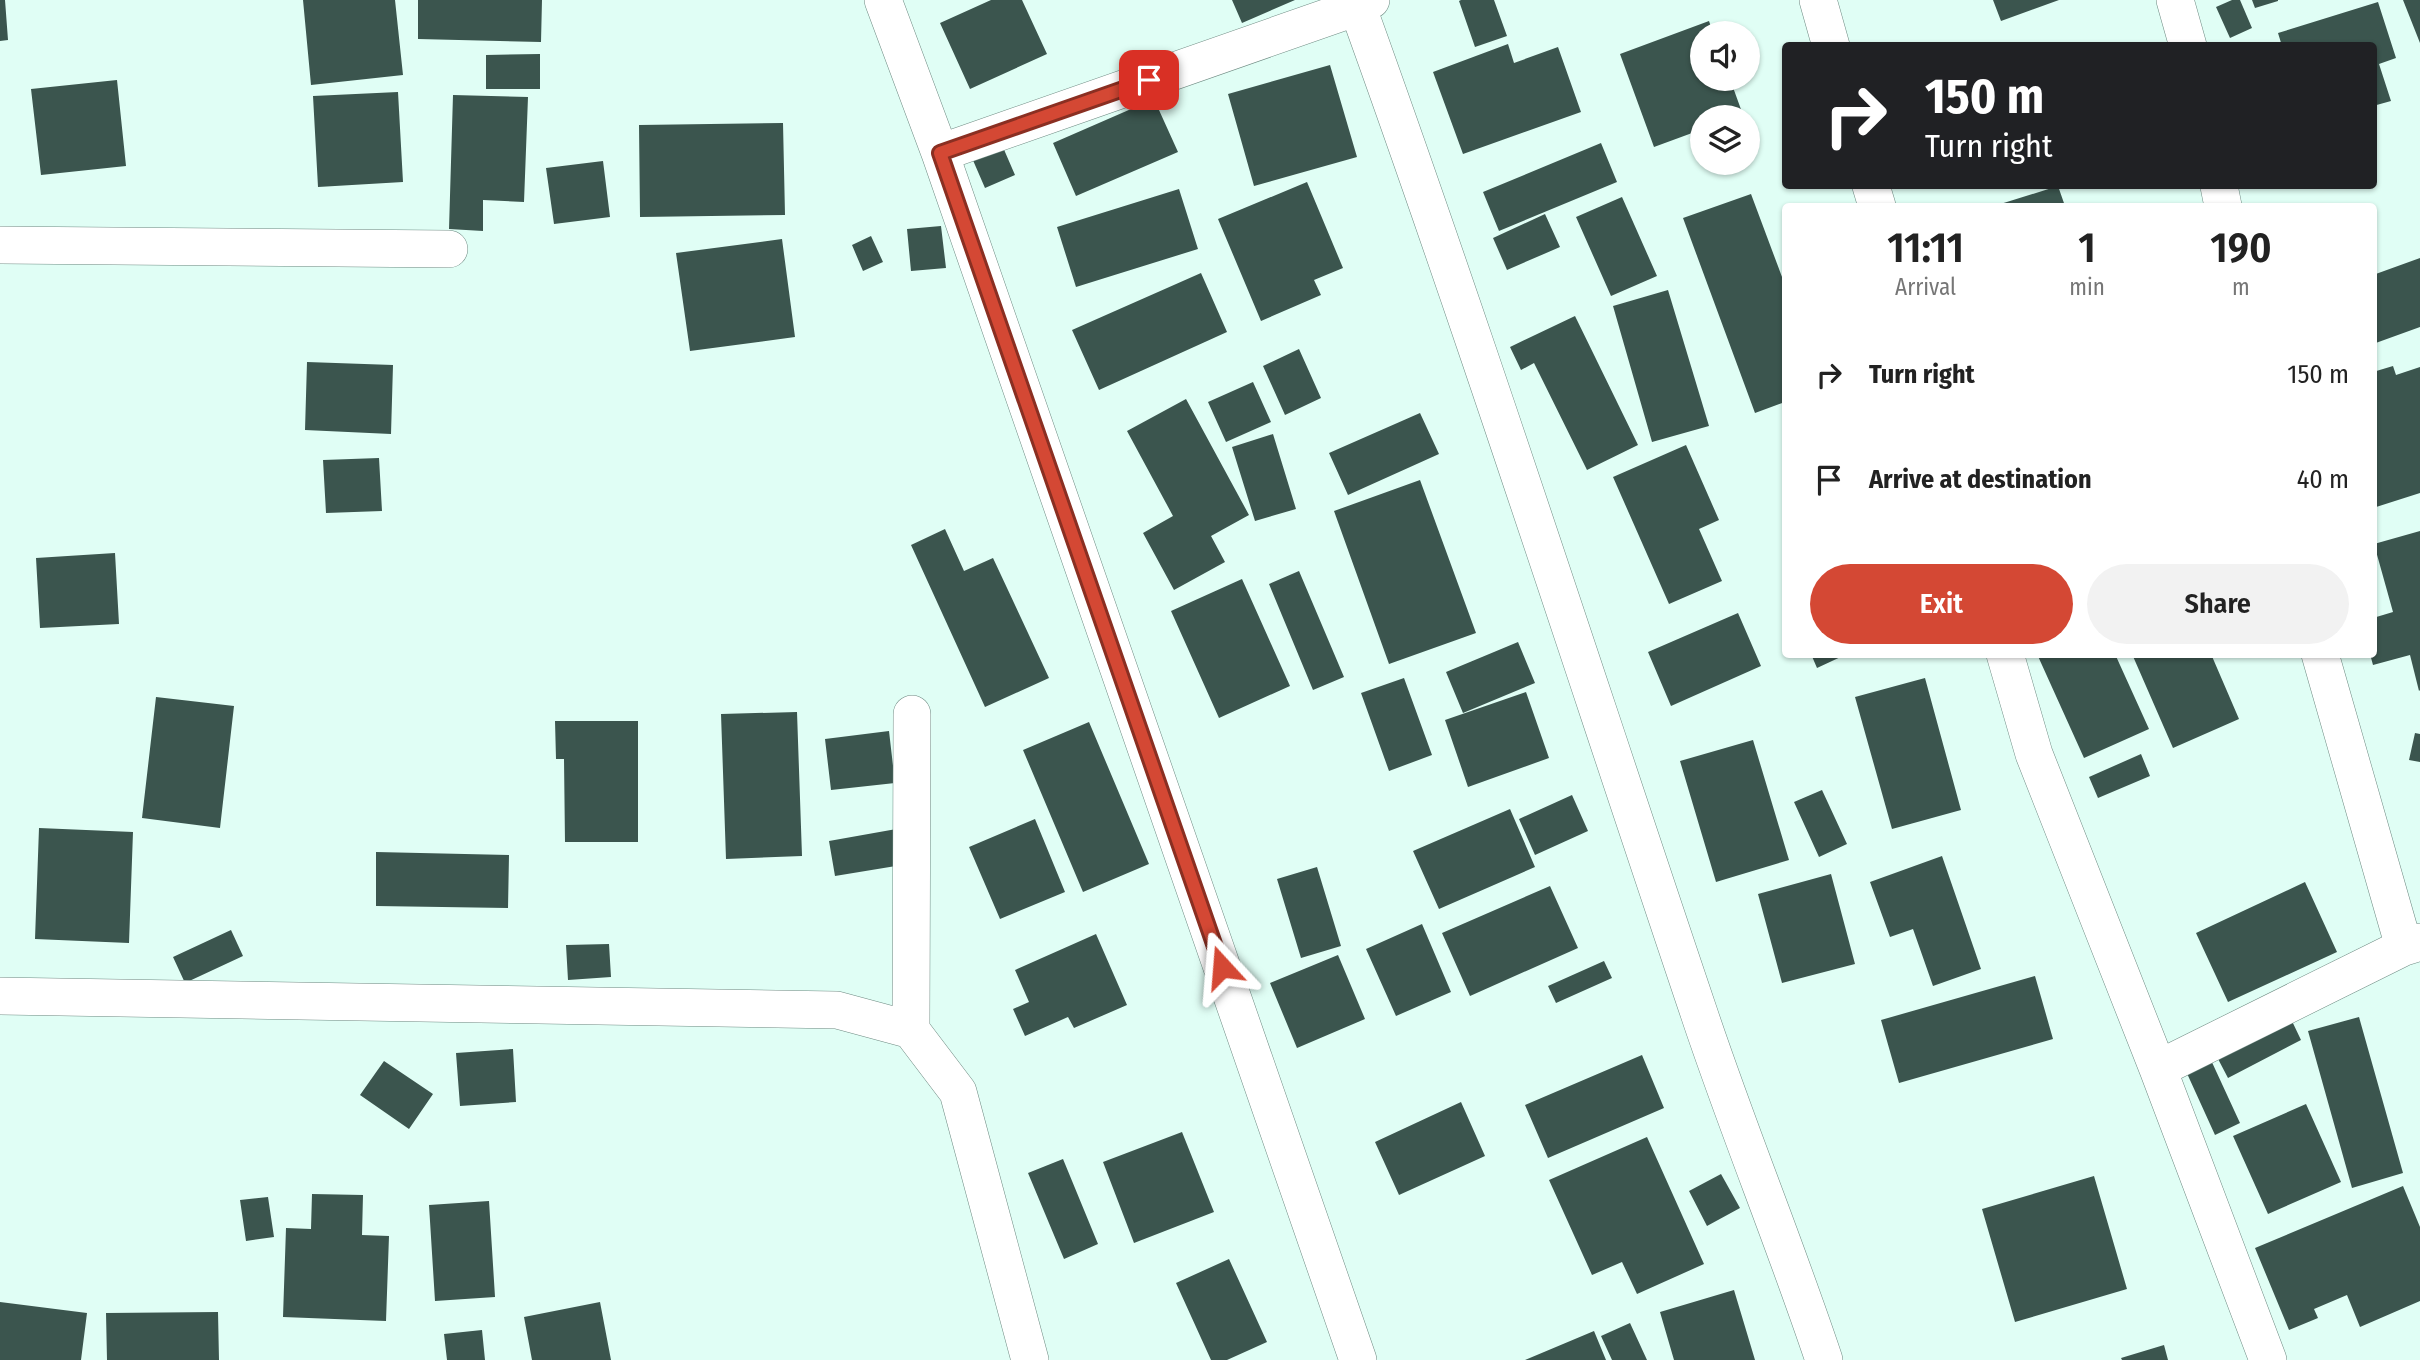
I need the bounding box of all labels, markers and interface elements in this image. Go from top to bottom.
map controls [1690,21,1760,175]
button: sound [1690,21,1760,91]
pin [1119,50,1179,110]
icon: arrive [1130,61,1168,99]
text: 150 m [1925,67,2044,126]
icon: right [1810,70,1901,161]
button: layers [1690,105,1760,175]
text: Turn right [1925,127,2052,165]
text: 11:11 [1887,223,1964,273]
text: 1 [2078,223,2096,273]
text: 190 [2210,223,2272,273]
text: Arrival [1895,273,1956,301]
text: min [2069,273,2105,301]
text: m [2232,273,2250,301]
icon: right [1810,356,1848,394]
text: Turn right [1869,359,1975,390]
text: 150 m [2287,359,2349,390]
icon: arrive [1810,461,1848,499]
text: Arrive at destination [1869,464,2092,495]
text: 40 m [2297,464,2349,495]
button: Exit [1810,564,2073,644]
button: Share [2087,564,2349,644]
position arrow [1185,930,1259,1004]

